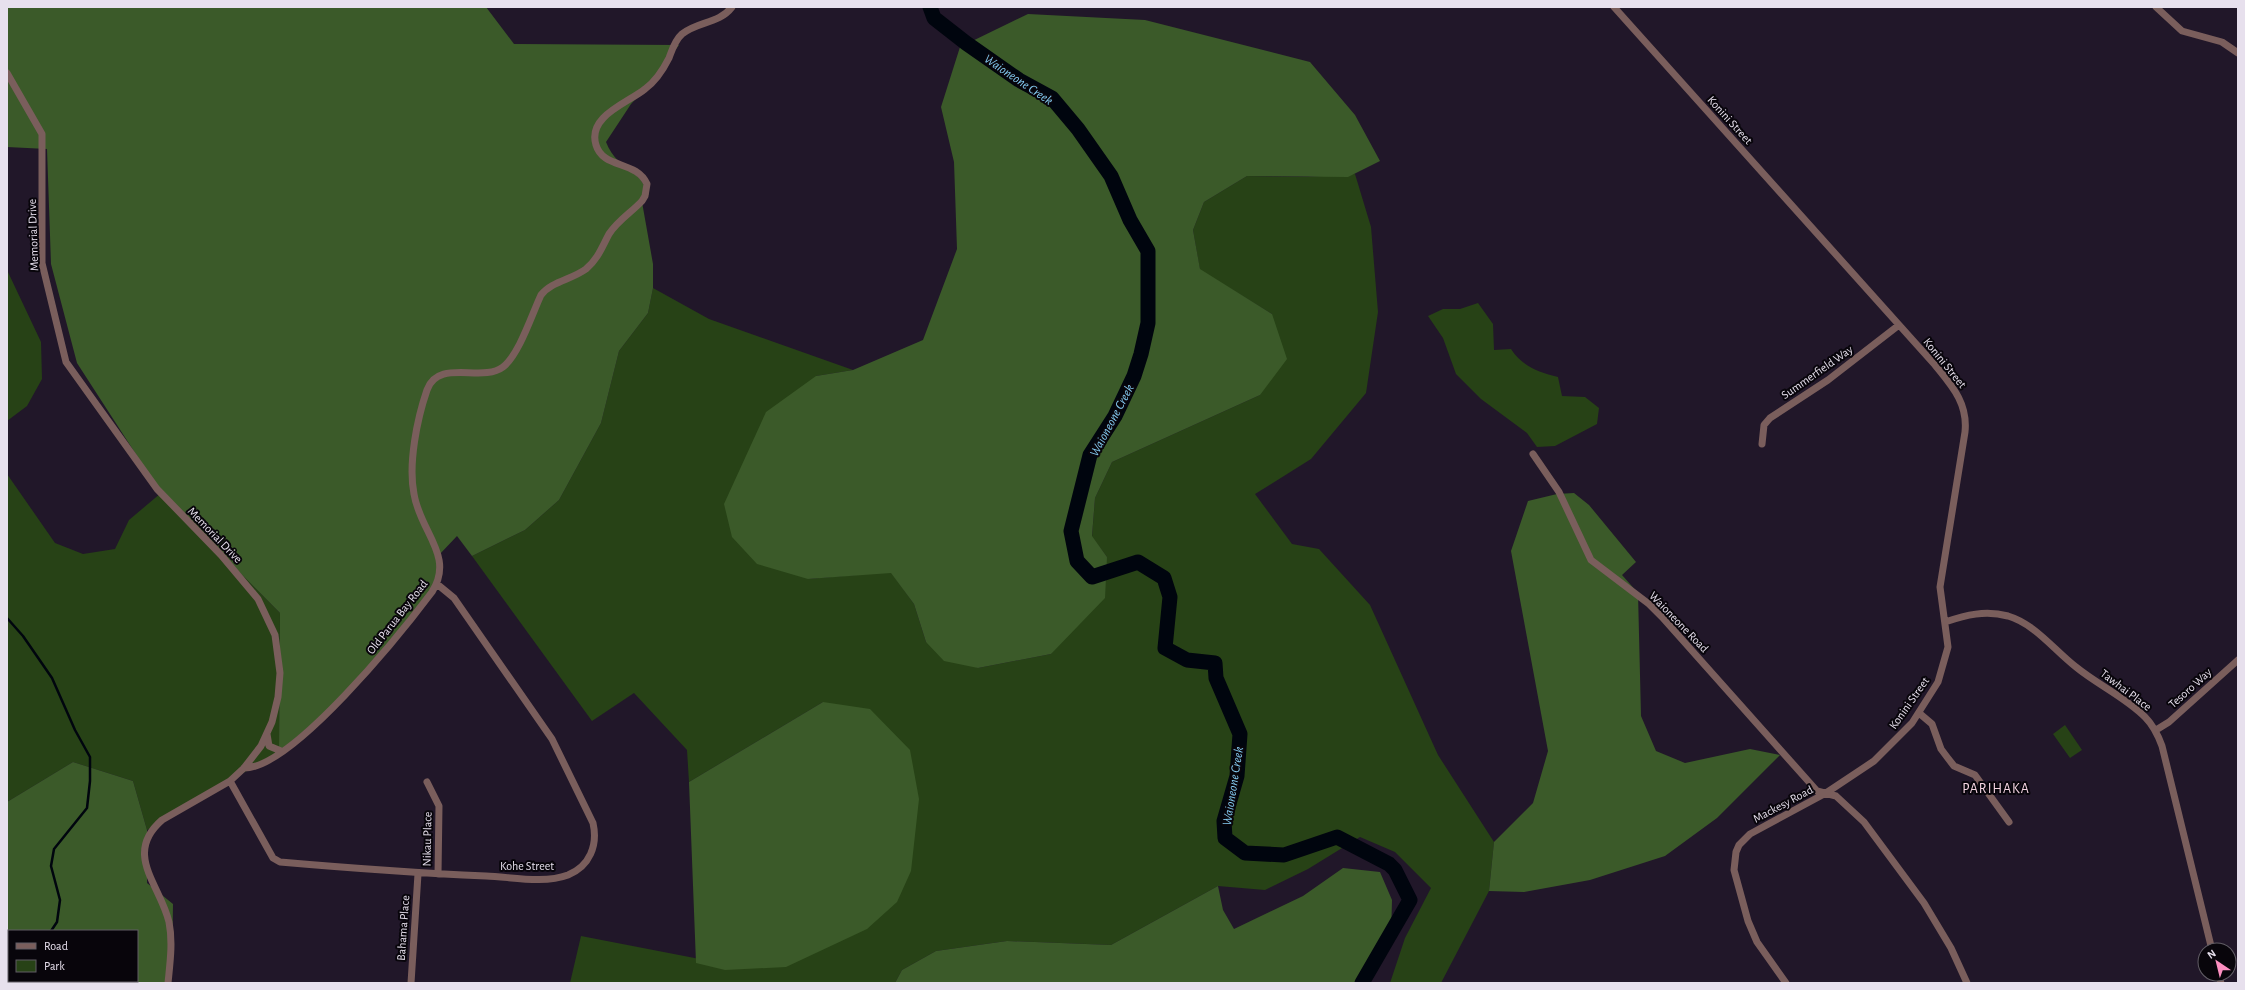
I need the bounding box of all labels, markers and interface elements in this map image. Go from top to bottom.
water label: Waioneone Creek [981,53,1055,108]
street label: Konini Street [1705,94,1755,147]
street label: Memorial Drive [26,199,40,271]
street label: Konini Street [1921,336,1969,390]
street label: Summerfield Way [1779,343,1855,402]
water label: Waioneone Creek [1088,382,1137,459]
street label: Memorial Drive [186,505,244,565]
street label: Old Parua Bay Road [364,578,430,657]
street label: Waioneone Road [1647,589,1711,655]
street label: Tesoro Way [2166,666,2214,711]
street label: Tawhai Place [2098,667,2154,713]
street label: Konini Street [1887,675,1931,731]
water label: Waioneone Creek [1221,746,1246,827]
district label: PARIHAKA [1962,782,2030,796]
street label: Mackesy Road [1751,783,1815,826]
street label: Nikau Place [421,811,433,867]
street label: Kohe Street [500,860,554,872]
street label: Bahama Place [395,895,411,961]
legend [8,930,138,982]
text: Road [44,940,68,952]
north arrow [2197,942,2237,982]
text: N [2205,948,2218,961]
text: Park [44,960,65,972]

